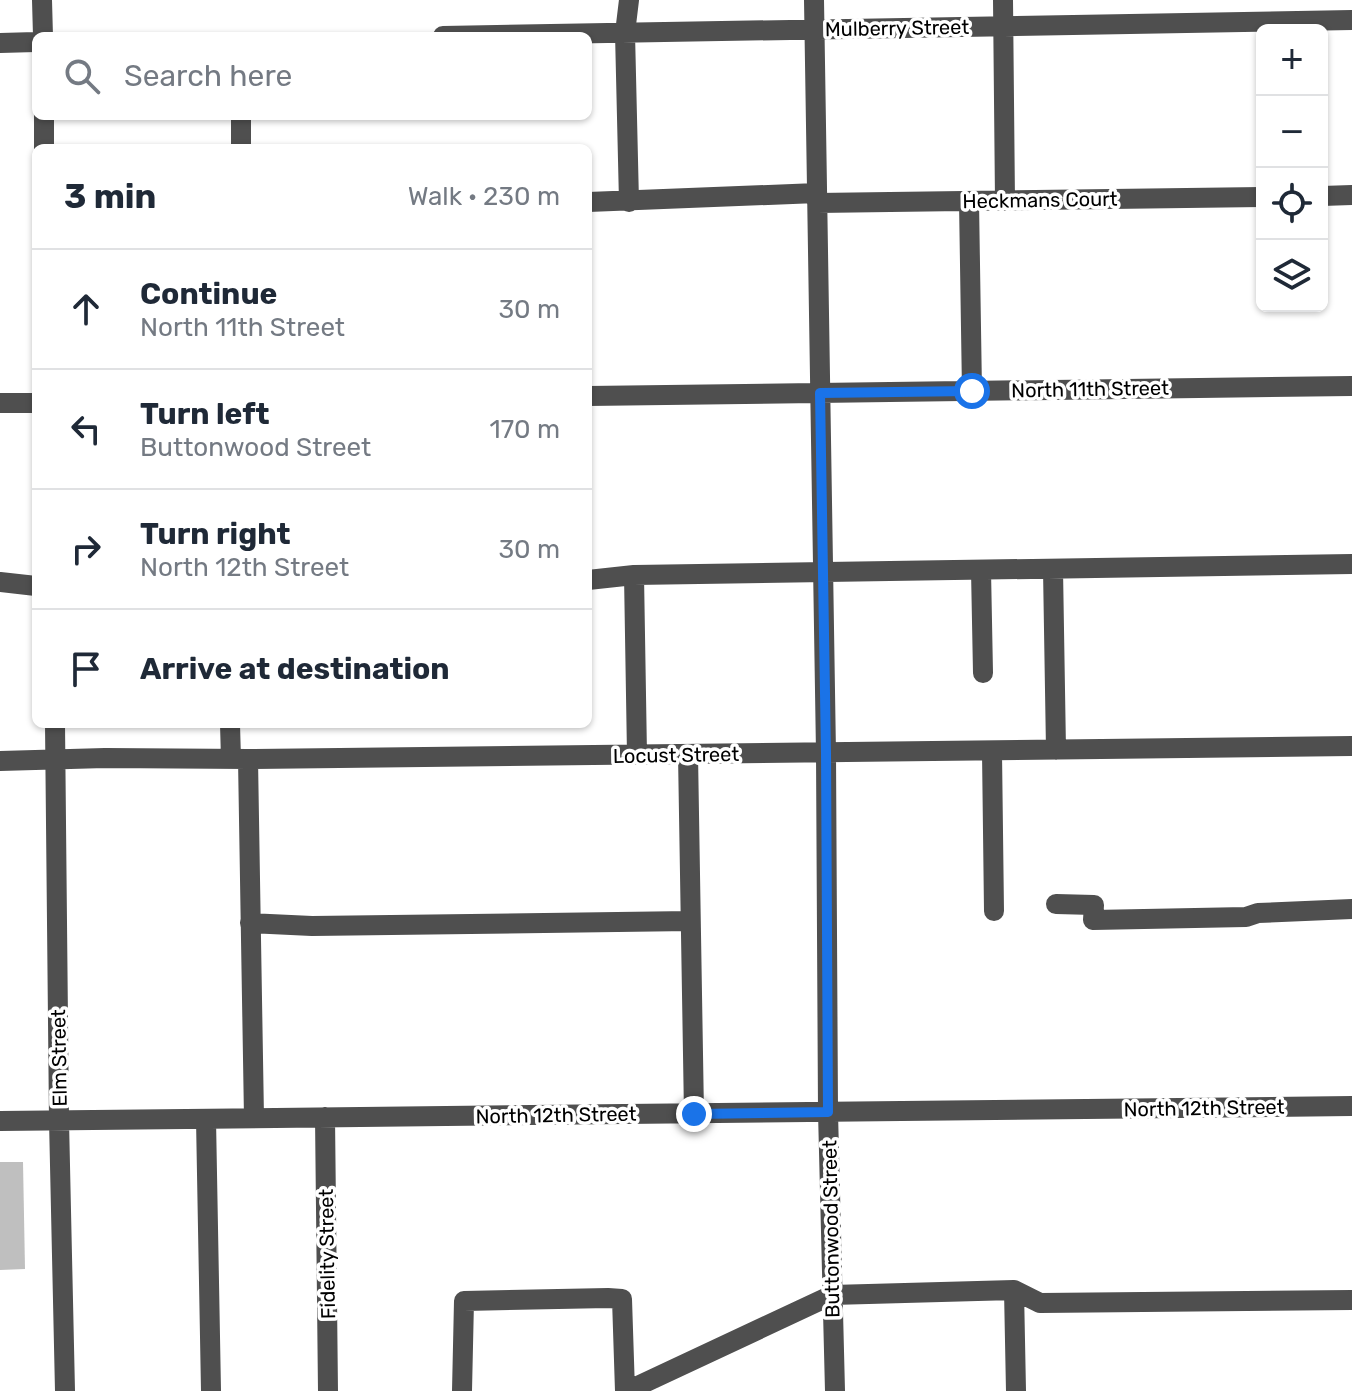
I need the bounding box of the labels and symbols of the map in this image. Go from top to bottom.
street label: Mulberry Street [825,15,970,41]
street label: Heckmans Court [962,187,1118,213]
route start [954,373,990,409]
street label: North 11th Street [1011,376,1169,402]
street label: Locust Street [613,742,740,768]
street label: Elm Street [46,1009,72,1107]
street label: North 12th Street [1123,1095,1285,1121]
route end [676,1096,712,1132]
street label: North 12th Street [475,1102,637,1128]
street label: Buttonwood Street [817,1140,845,1318]
street label: Fidelity Street [314,1188,340,1319]

